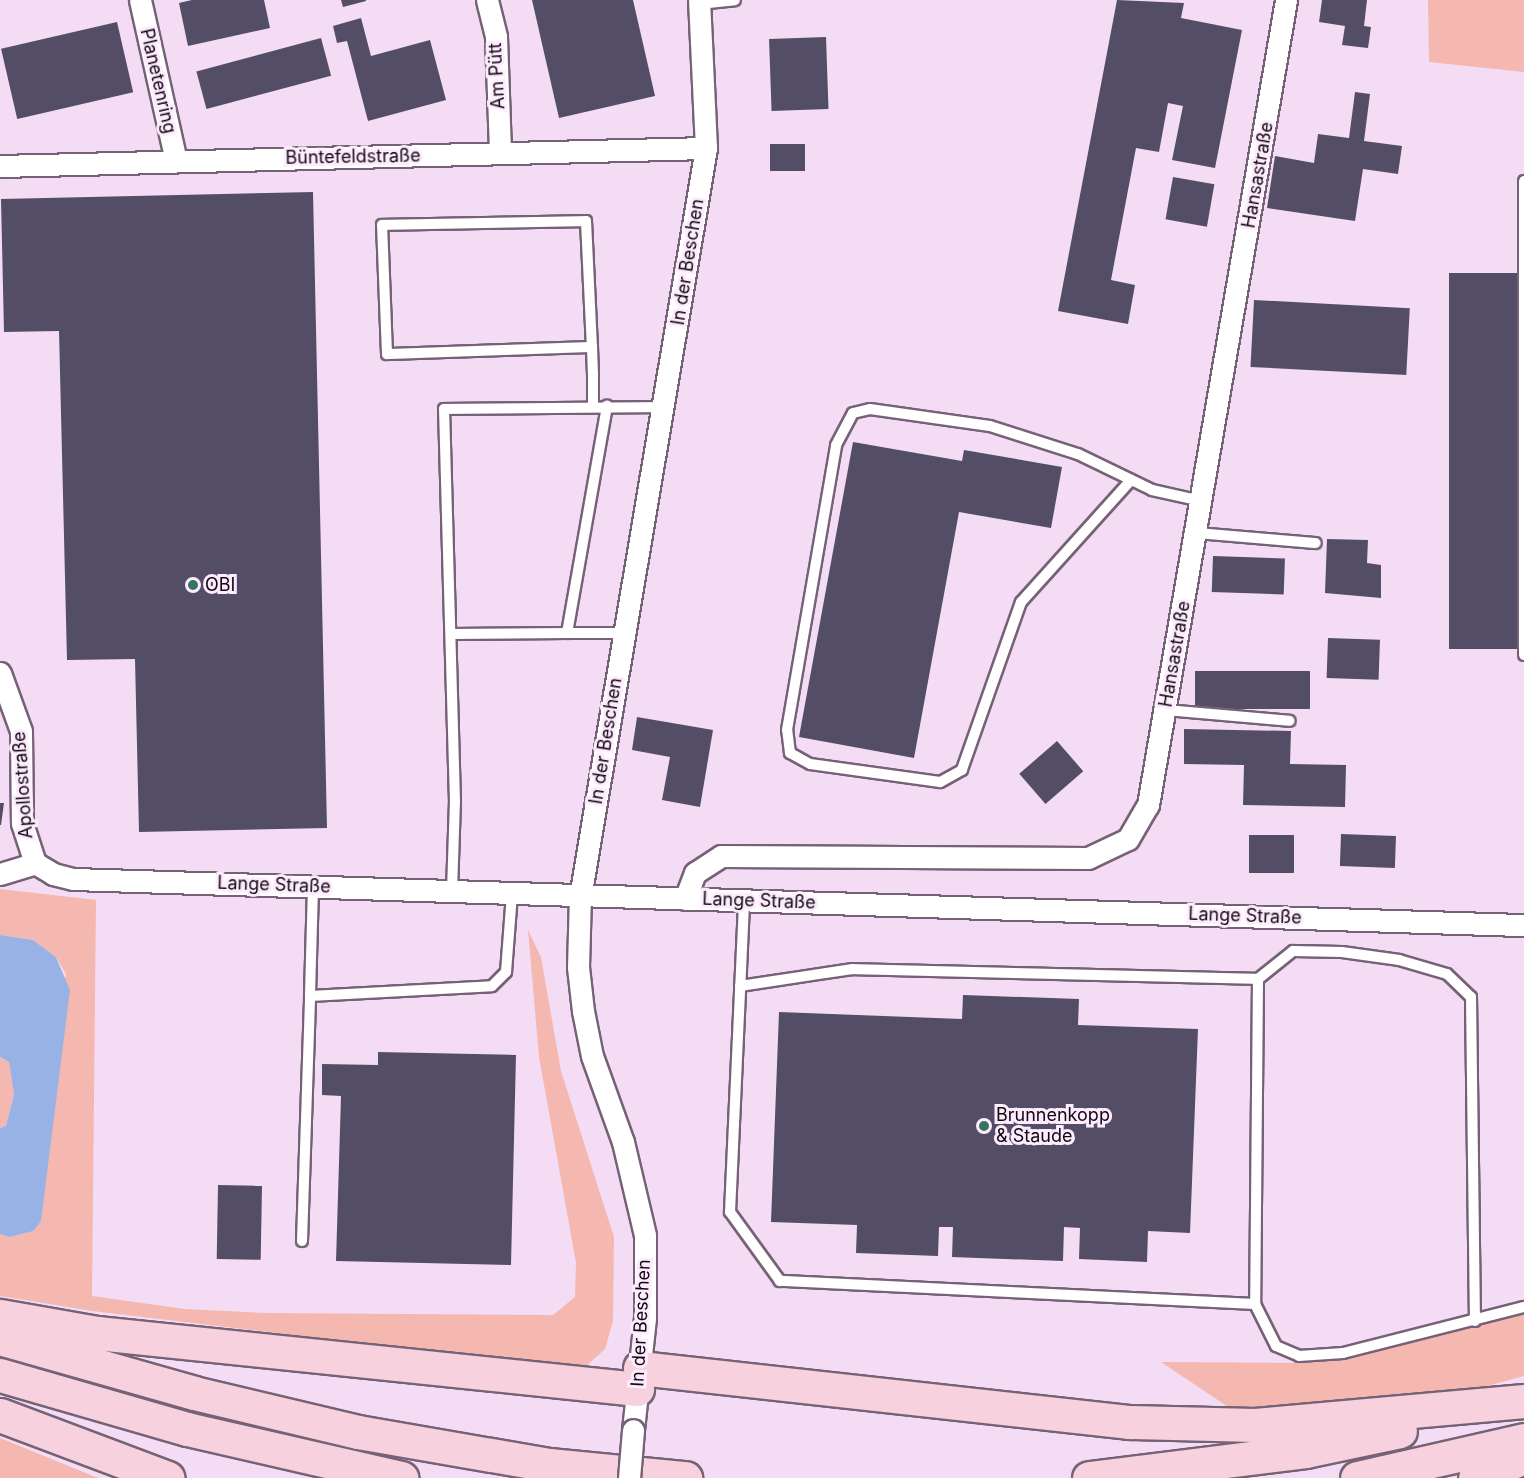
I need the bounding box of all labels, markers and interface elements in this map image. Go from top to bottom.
street label: Planetenring [135,26,181,136]
street label: Am Pütt [484,42,510,110]
street label: Hansastraße [1238,120,1278,230]
street label: Büntefeldstraße [285,145,421,169]
street label: In der Beschen [667,197,709,327]
place label: OBI [205,574,235,596]
marker: OBI [186,578,200,592]
street label: Hansastraße [1155,599,1195,709]
street label: In der Beschen [585,676,627,806]
street label: Apollostraße [8,731,38,839]
street label: Lange Straße [217,872,331,898]
street label: Lange Straße [702,888,816,914]
street label: Lange Straße [1188,903,1302,929]
place label: Brunnenkopp & Staude [996,1105,1110,1148]
marker: Brunnenkopp & Staude [977,1119,991,1133]
street label: In der Beschen [627,1259,655,1387]

